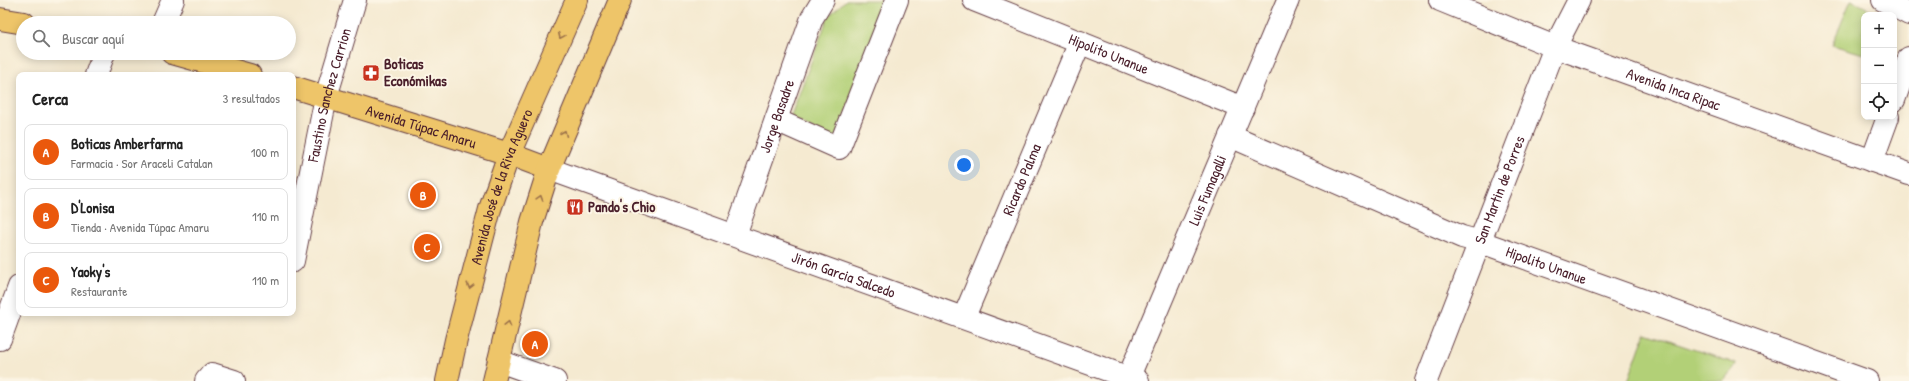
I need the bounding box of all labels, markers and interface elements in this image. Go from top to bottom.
map controls [1861,12,1897,120]
button: + [1861,12,1897,48]
search box [16,16,296,60]
street label: Faustino Sanchez Carrion [302,25,356,165]
icon: search [30,27,52,49]
text: Buscar aquí [62,28,125,49]
street label: Hipolito Unanue [1066,28,1152,79]
one-way arrow [558,31,566,39]
button: − [1861,48,1897,84]
place label: Boticas Económikas [384,53,447,91]
street label: Avenida Inca Ripac [1624,62,1724,116]
pharmacy icon: Boticas Económikas [361,63,381,83]
street label: Jorge Basadre [754,77,799,156]
button: locate [1861,84,1897,120]
text: Cerca [32,87,68,110]
text: 3 resultados [222,89,280,107]
street label: Avenida Túpac Amaru [363,99,479,153]
street label: Avenida José de la Riva Aguero [465,105,538,267]
one-way arrow [559,130,567,138]
street label: San Martin de Porres [1469,132,1530,247]
text: Boticas Amberfarma [71,133,183,154]
street label: Ricardo Palma [997,140,1046,219]
text: A [43,143,49,161]
text: 100 m [251,143,279,161]
street label: Luis Fumagalli [1183,152,1231,228]
text: Farmacia · Sor Araceli Catalan [71,154,213,172]
your location [954,155,974,175]
pin: B [410,180,436,210]
one-way arrow [535,194,544,201]
place label: Pando's Chio [588,196,655,217]
text: D'Lonisa [71,197,114,218]
restaurant icon: Pando's Chio [565,197,585,217]
text: B [43,207,49,225]
text: 110 m [252,207,279,225]
text: Tienda · Avenida Túpac Amaru [71,218,209,236]
pin: C [414,232,440,262]
street label: Hipolito Unanue [1503,241,1590,289]
street label: Jirón Garcia Salcedo [789,246,898,303]
text: Yaoky's [71,261,110,282]
text: C [42,271,50,289]
text: 110 m [252,271,279,289]
text: Restaurante [71,282,127,300]
one-way arrow [466,282,475,289]
one-way arrow [503,320,512,327]
pin: A [522,329,548,359]

